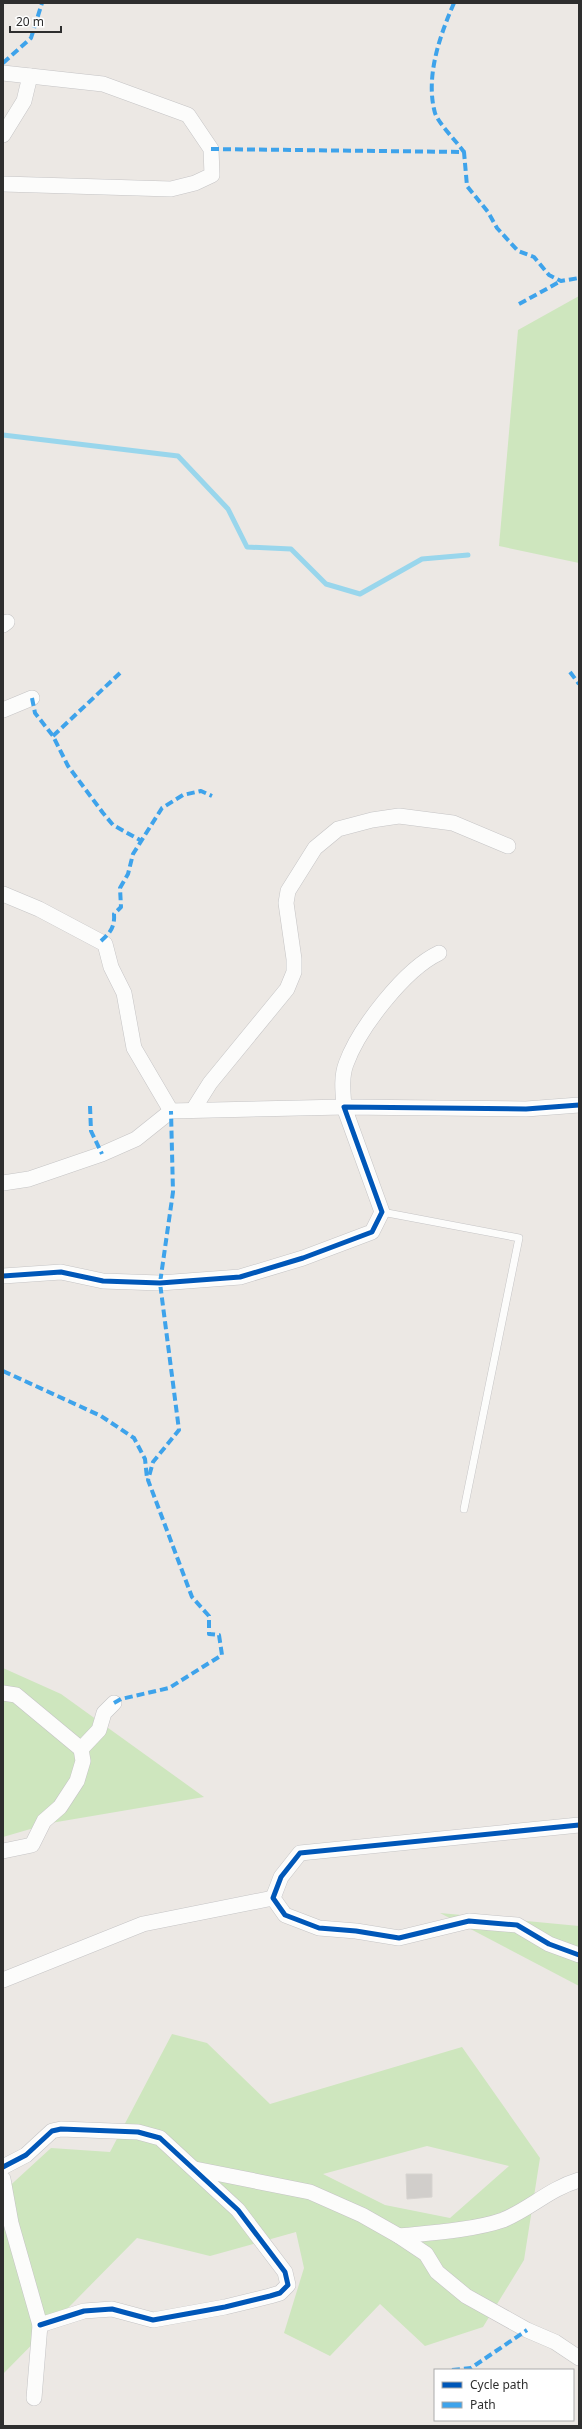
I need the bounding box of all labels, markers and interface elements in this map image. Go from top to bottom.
scale bar [10,8,61,34]
text: 20 m [16,13,44,30]
legend [434,2369,574,2421]
text: Cycle path [470,2376,528,2393]
text: Path [470,2396,496,2413]

